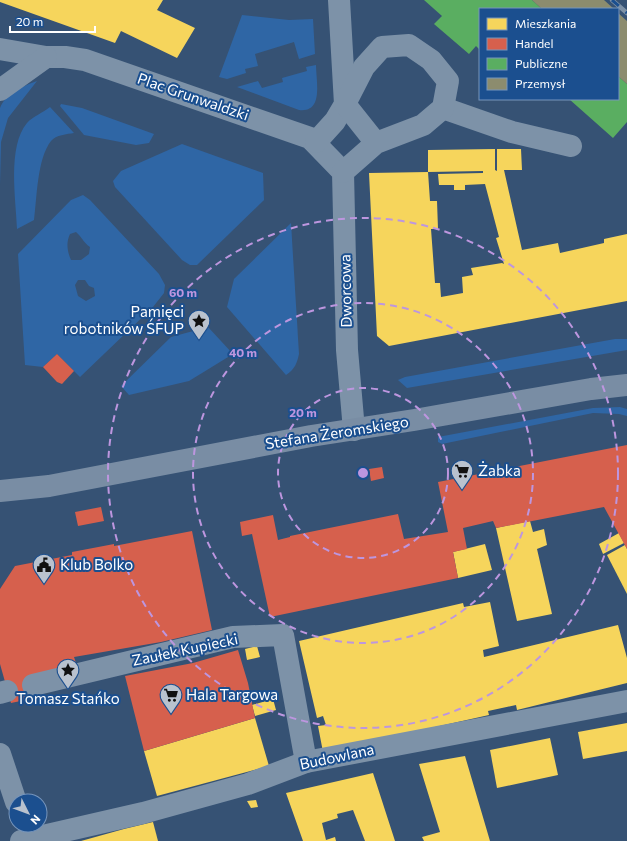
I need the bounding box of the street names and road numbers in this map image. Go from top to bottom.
street label: Plac Grunwaldzki [135,69,251,124]
street label: Dworcowa [335,254,355,328]
street label: Stefana Żeromskiego [264,412,410,452]
street label: Zaułek Kupiecki [130,629,239,669]
street label: Budowlana [298,739,376,773]

